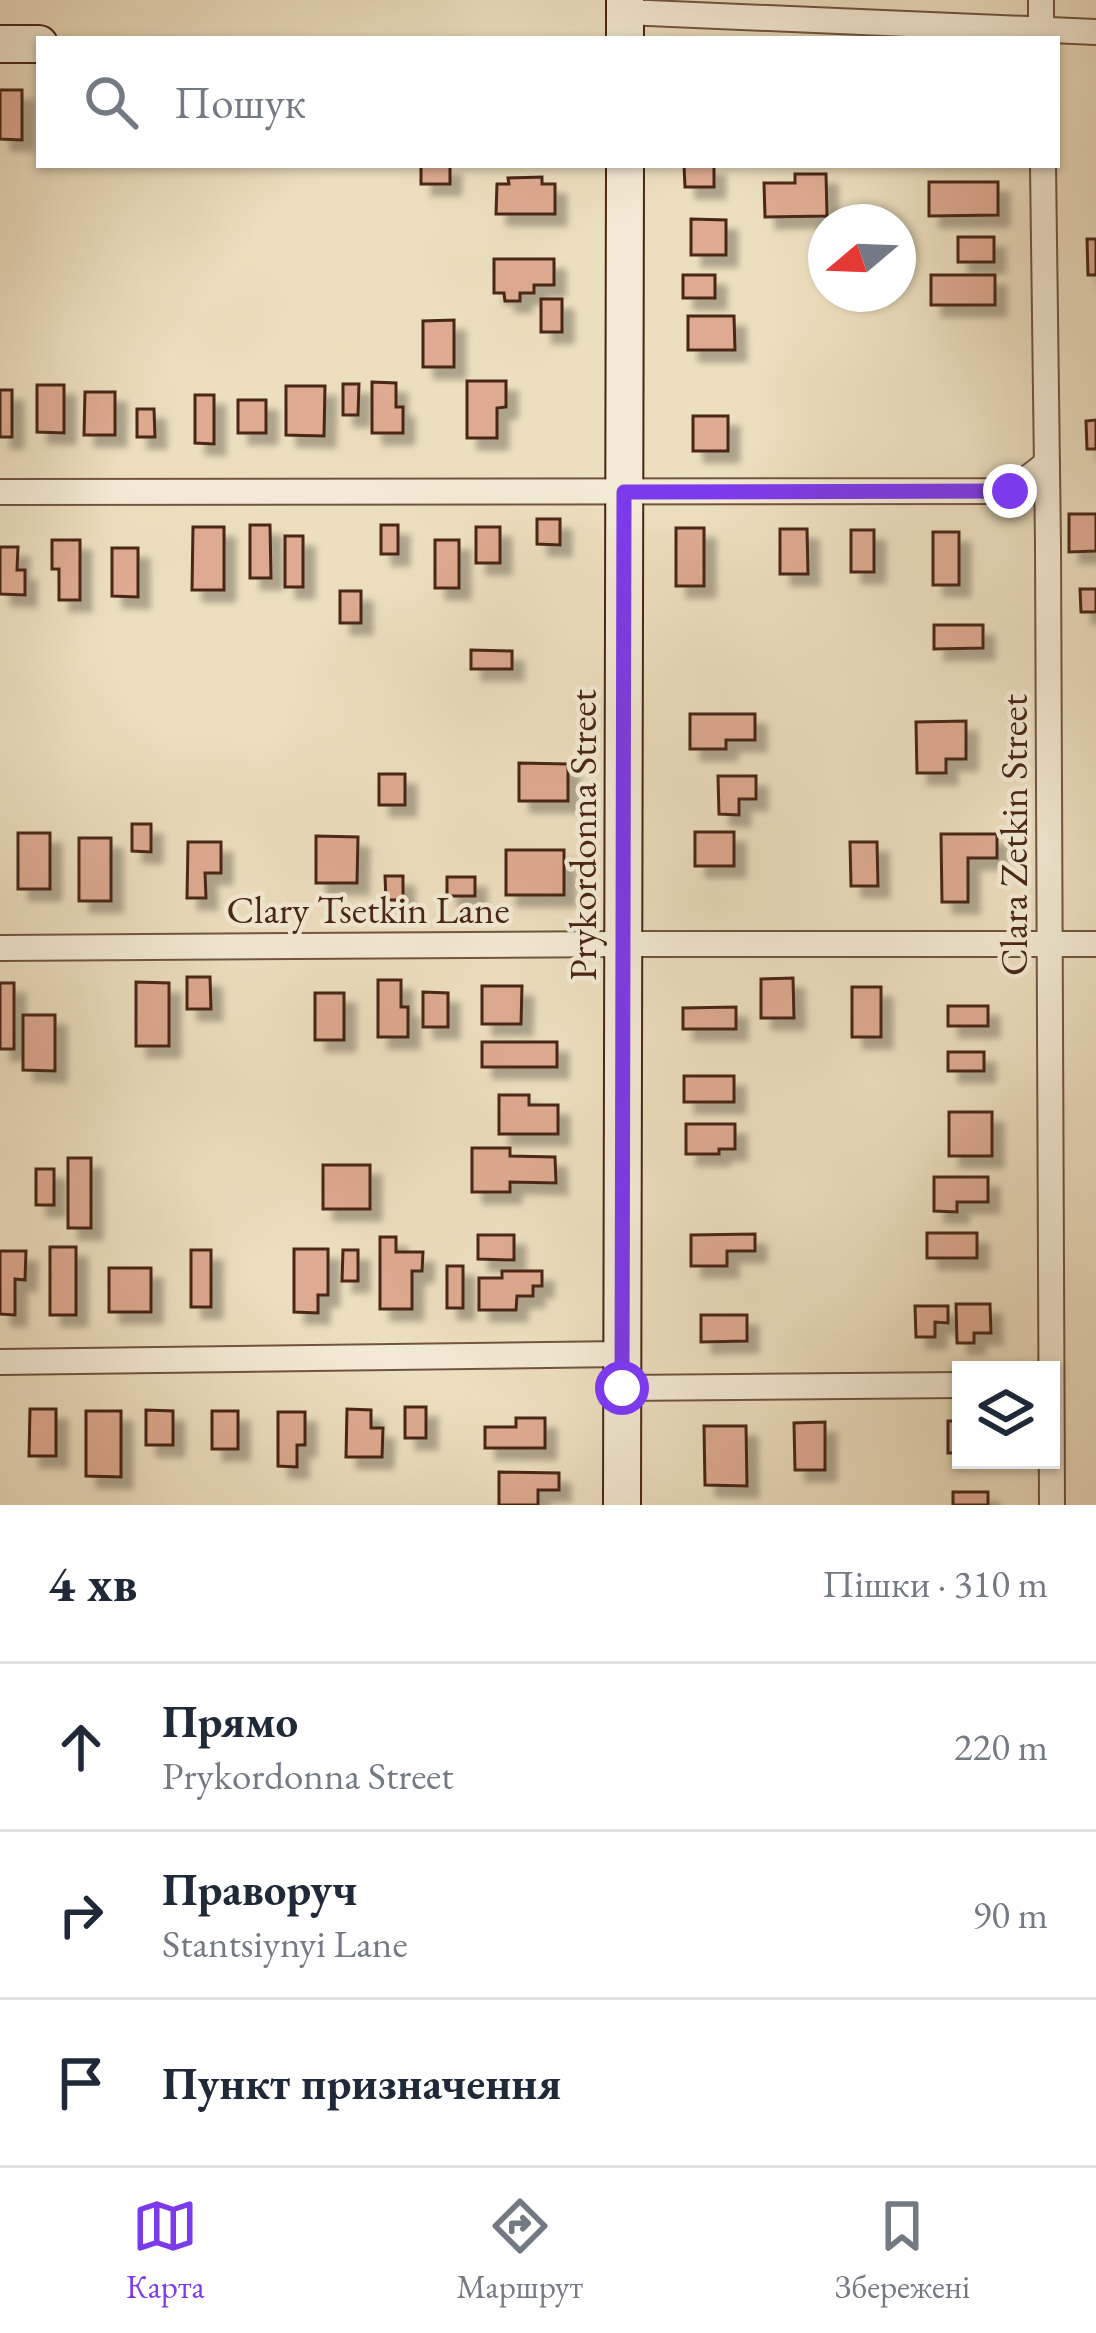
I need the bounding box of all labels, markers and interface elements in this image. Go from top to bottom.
search box [36,36,1060,168]
icon: search [78,69,144,135]
text: Пошук [174,73,306,131]
north arrow [808,204,916,312]
route end [983,464,1037,518]
street label: Prykordonna Street [557,689,608,981]
street label: Clara Zetkin Street [988,694,1039,976]
street label: Clary Tsetkin Lane [226,884,510,935]
route start [595,1361,649,1415]
map controls [952,1361,1060,1469]
button: layers [952,1361,1060,1469]
text: 4 хв [48,1550,137,1616]
text: Пішки · 310 m [822,1558,1048,1609]
text: Прямо [162,1692,298,1750]
icon: ahead [48,1714,114,1780]
text: 220 m [954,1721,1048,1772]
text: Prykordonna Street [162,1750,454,1801]
text: Праворуч [162,1860,357,1918]
icon: right [48,1882,114,1948]
text: 90 m [972,1889,1048,1940]
text: Stantsiynyi Lane [162,1918,408,1969]
icon: arrive [48,2050,114,2116]
text: Пункт призначення [162,2054,561,2112]
tab: Карта [126,2193,205,2308]
tab: Маршрут [456,2193,583,2308]
tab: Збережені [835,2193,970,2308]

